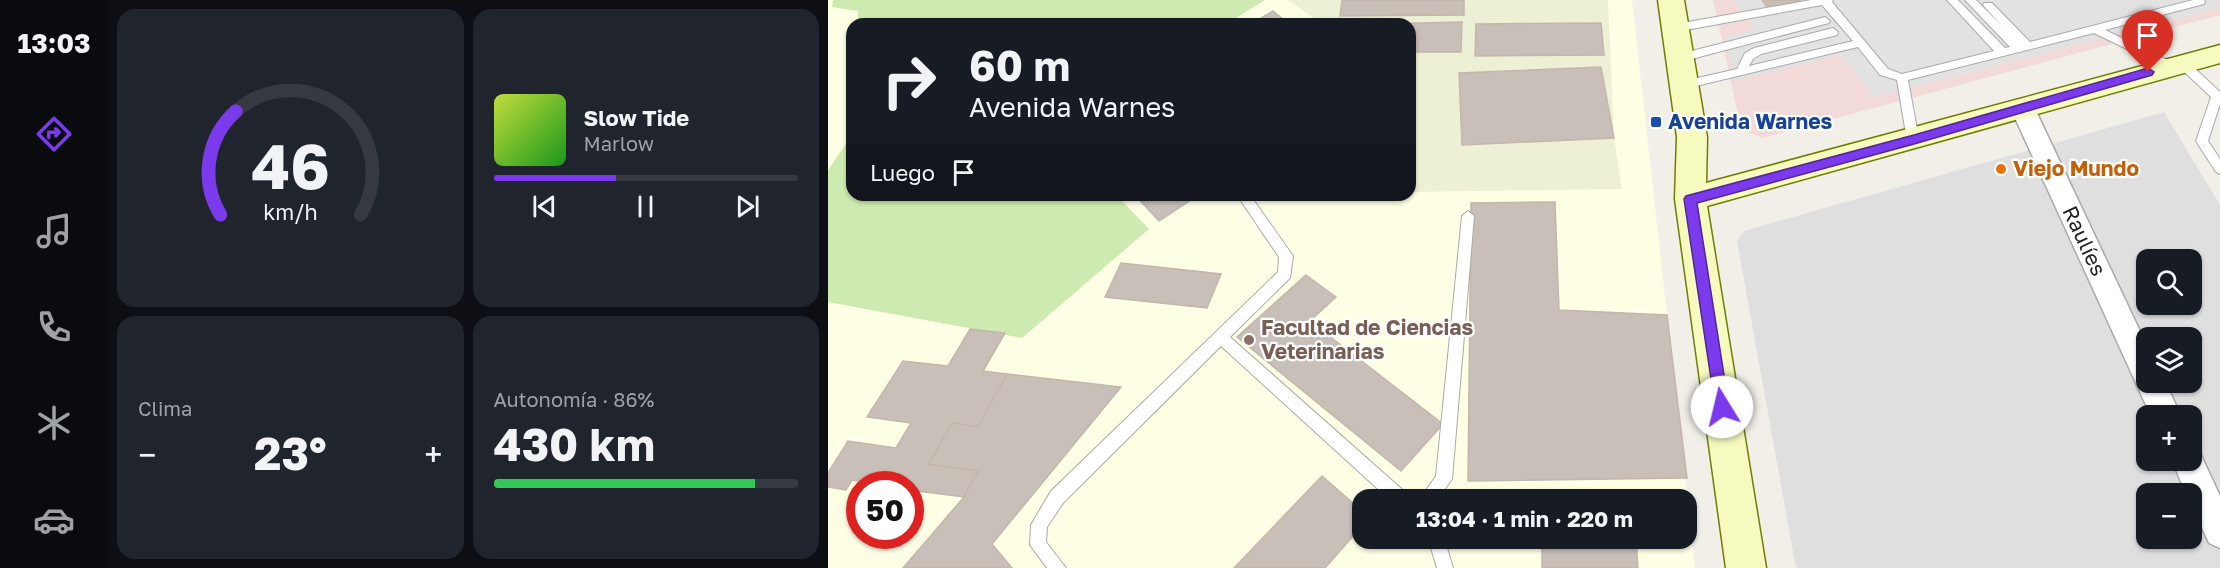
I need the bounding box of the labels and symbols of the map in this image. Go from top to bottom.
pin [2122,10,2173,72]
place label: Avenida Warnes [1668,108,1833,134]
marker: Avenida Warnes [1649,115,1663,129]
place label: Viejo Mundo [2013,155,2139,181]
marker: Viejo Mundo [1994,162,2008,176]
street label: Raulíes [2057,201,2112,280]
place label: Facultad de Ciencias Veterinarias [1261,314,1474,364]
marker: Facultad de Ciencias Veterinarias [1242,333,1256,347]
position arrow [1690,375,1754,439]
speed limit sign: 50 [846,471,924,549]

